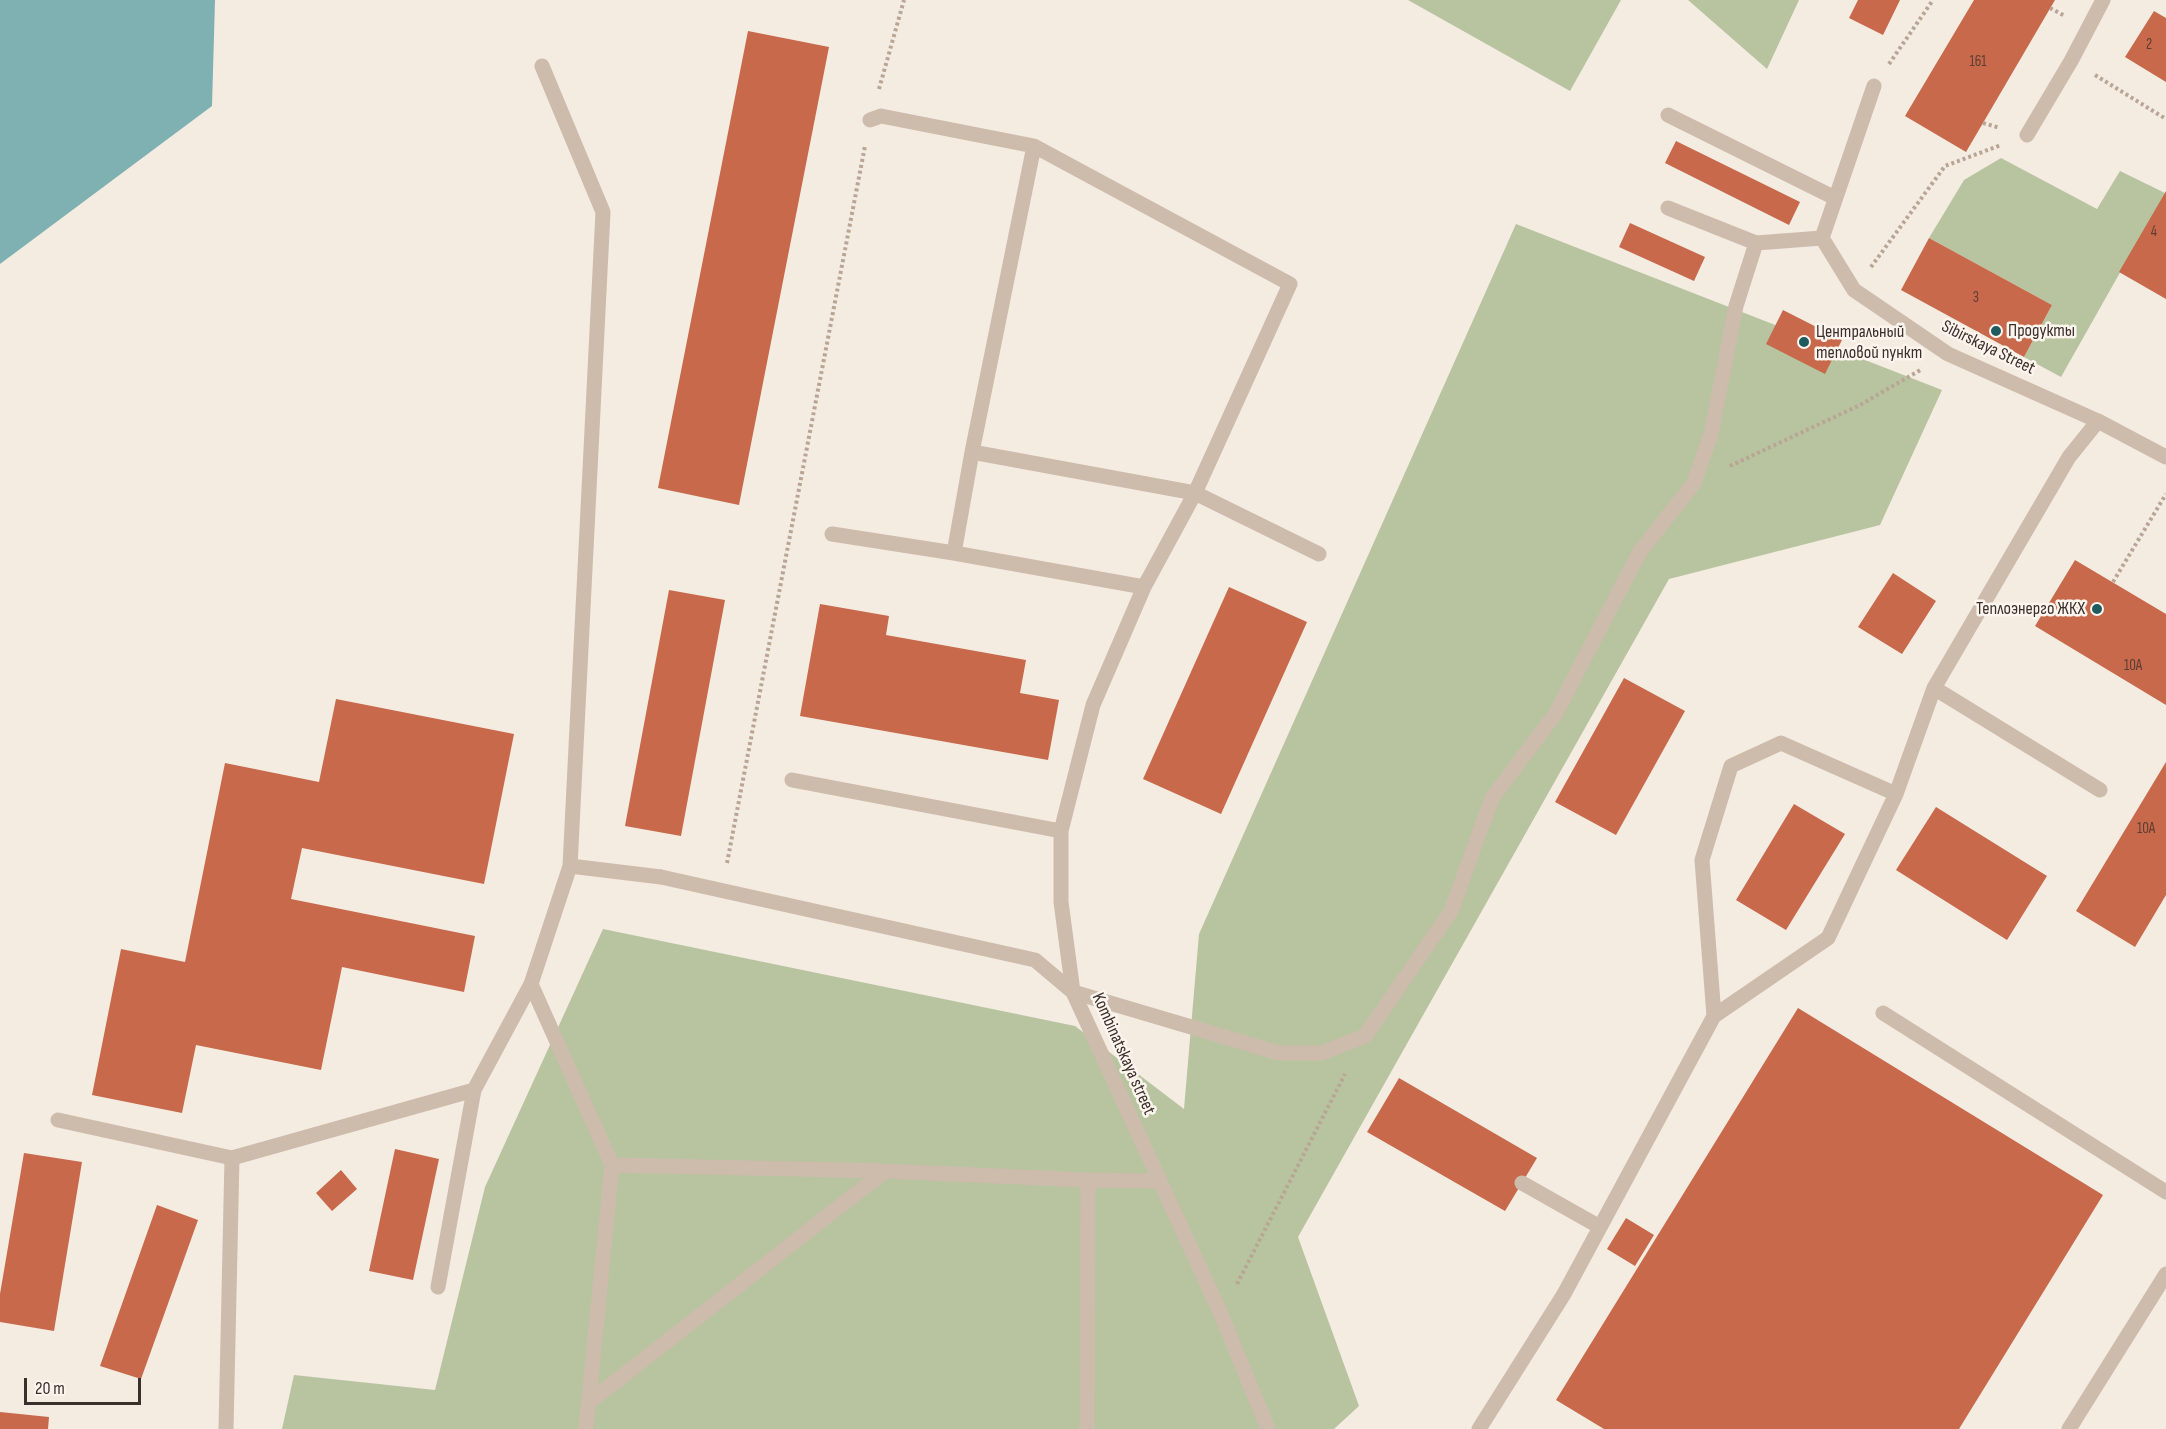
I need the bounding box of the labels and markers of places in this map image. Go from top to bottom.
place label: Продукты [2008,320,2075,342]
place label: Центральный тепловой пункт [1816,321,1922,364]
marker: Продукты [1989,324,2003,338]
marker: Центральный тепловой пункт [1797,335,1811,349]
place label: Теплоэнерго ЖКХ [1976,598,2085,620]
marker: Теплоэнерго ЖКХ [2090,602,2104,616]

